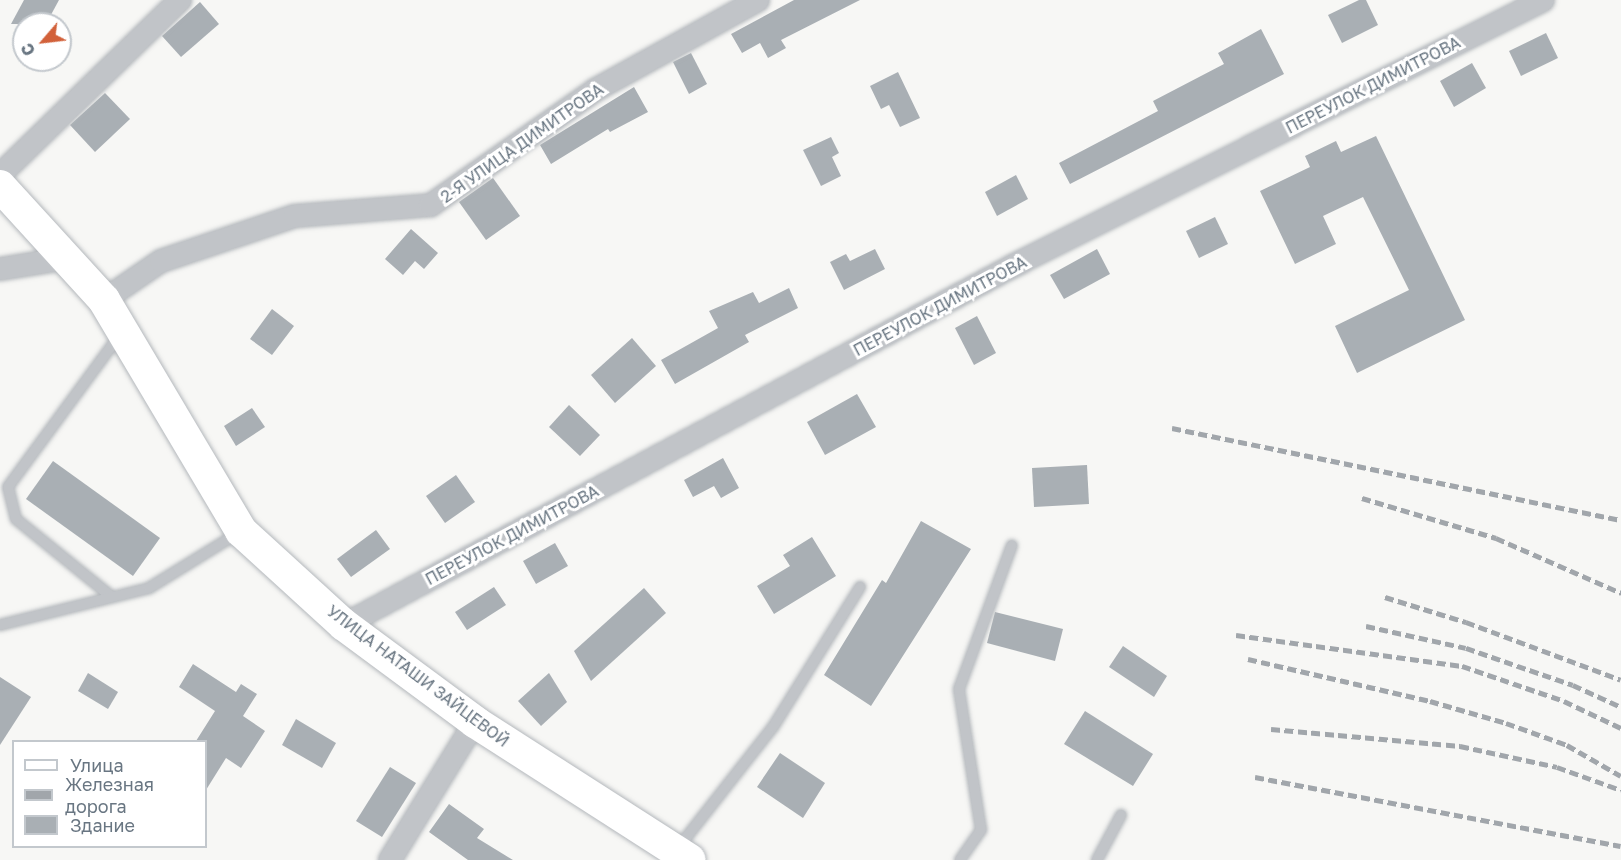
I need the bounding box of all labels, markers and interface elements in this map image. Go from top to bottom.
north arrow [12,12,72,72]
street label: ПЕРЕУЛОК ДИМИТРОВА [1282,33,1464,137]
text: С [16,40,39,59]
street label: 2-Я УЛИЦА ДИМИТРОВА [437,79,607,207]
street label: ПЕРЕУЛОК ДИМИТРОВА [850,252,1030,360]
street label: ПЕРЕУЛОК ДИМИТРОВА [422,481,602,589]
street label: УЛИЦА НАТАШИ ЗАЙЦЕВОЙ [323,601,513,751]
legend [12,740,207,848]
text: Улица [70,754,124,776]
text: Железная дорога [65,773,154,817]
text: Здание [70,814,135,836]

